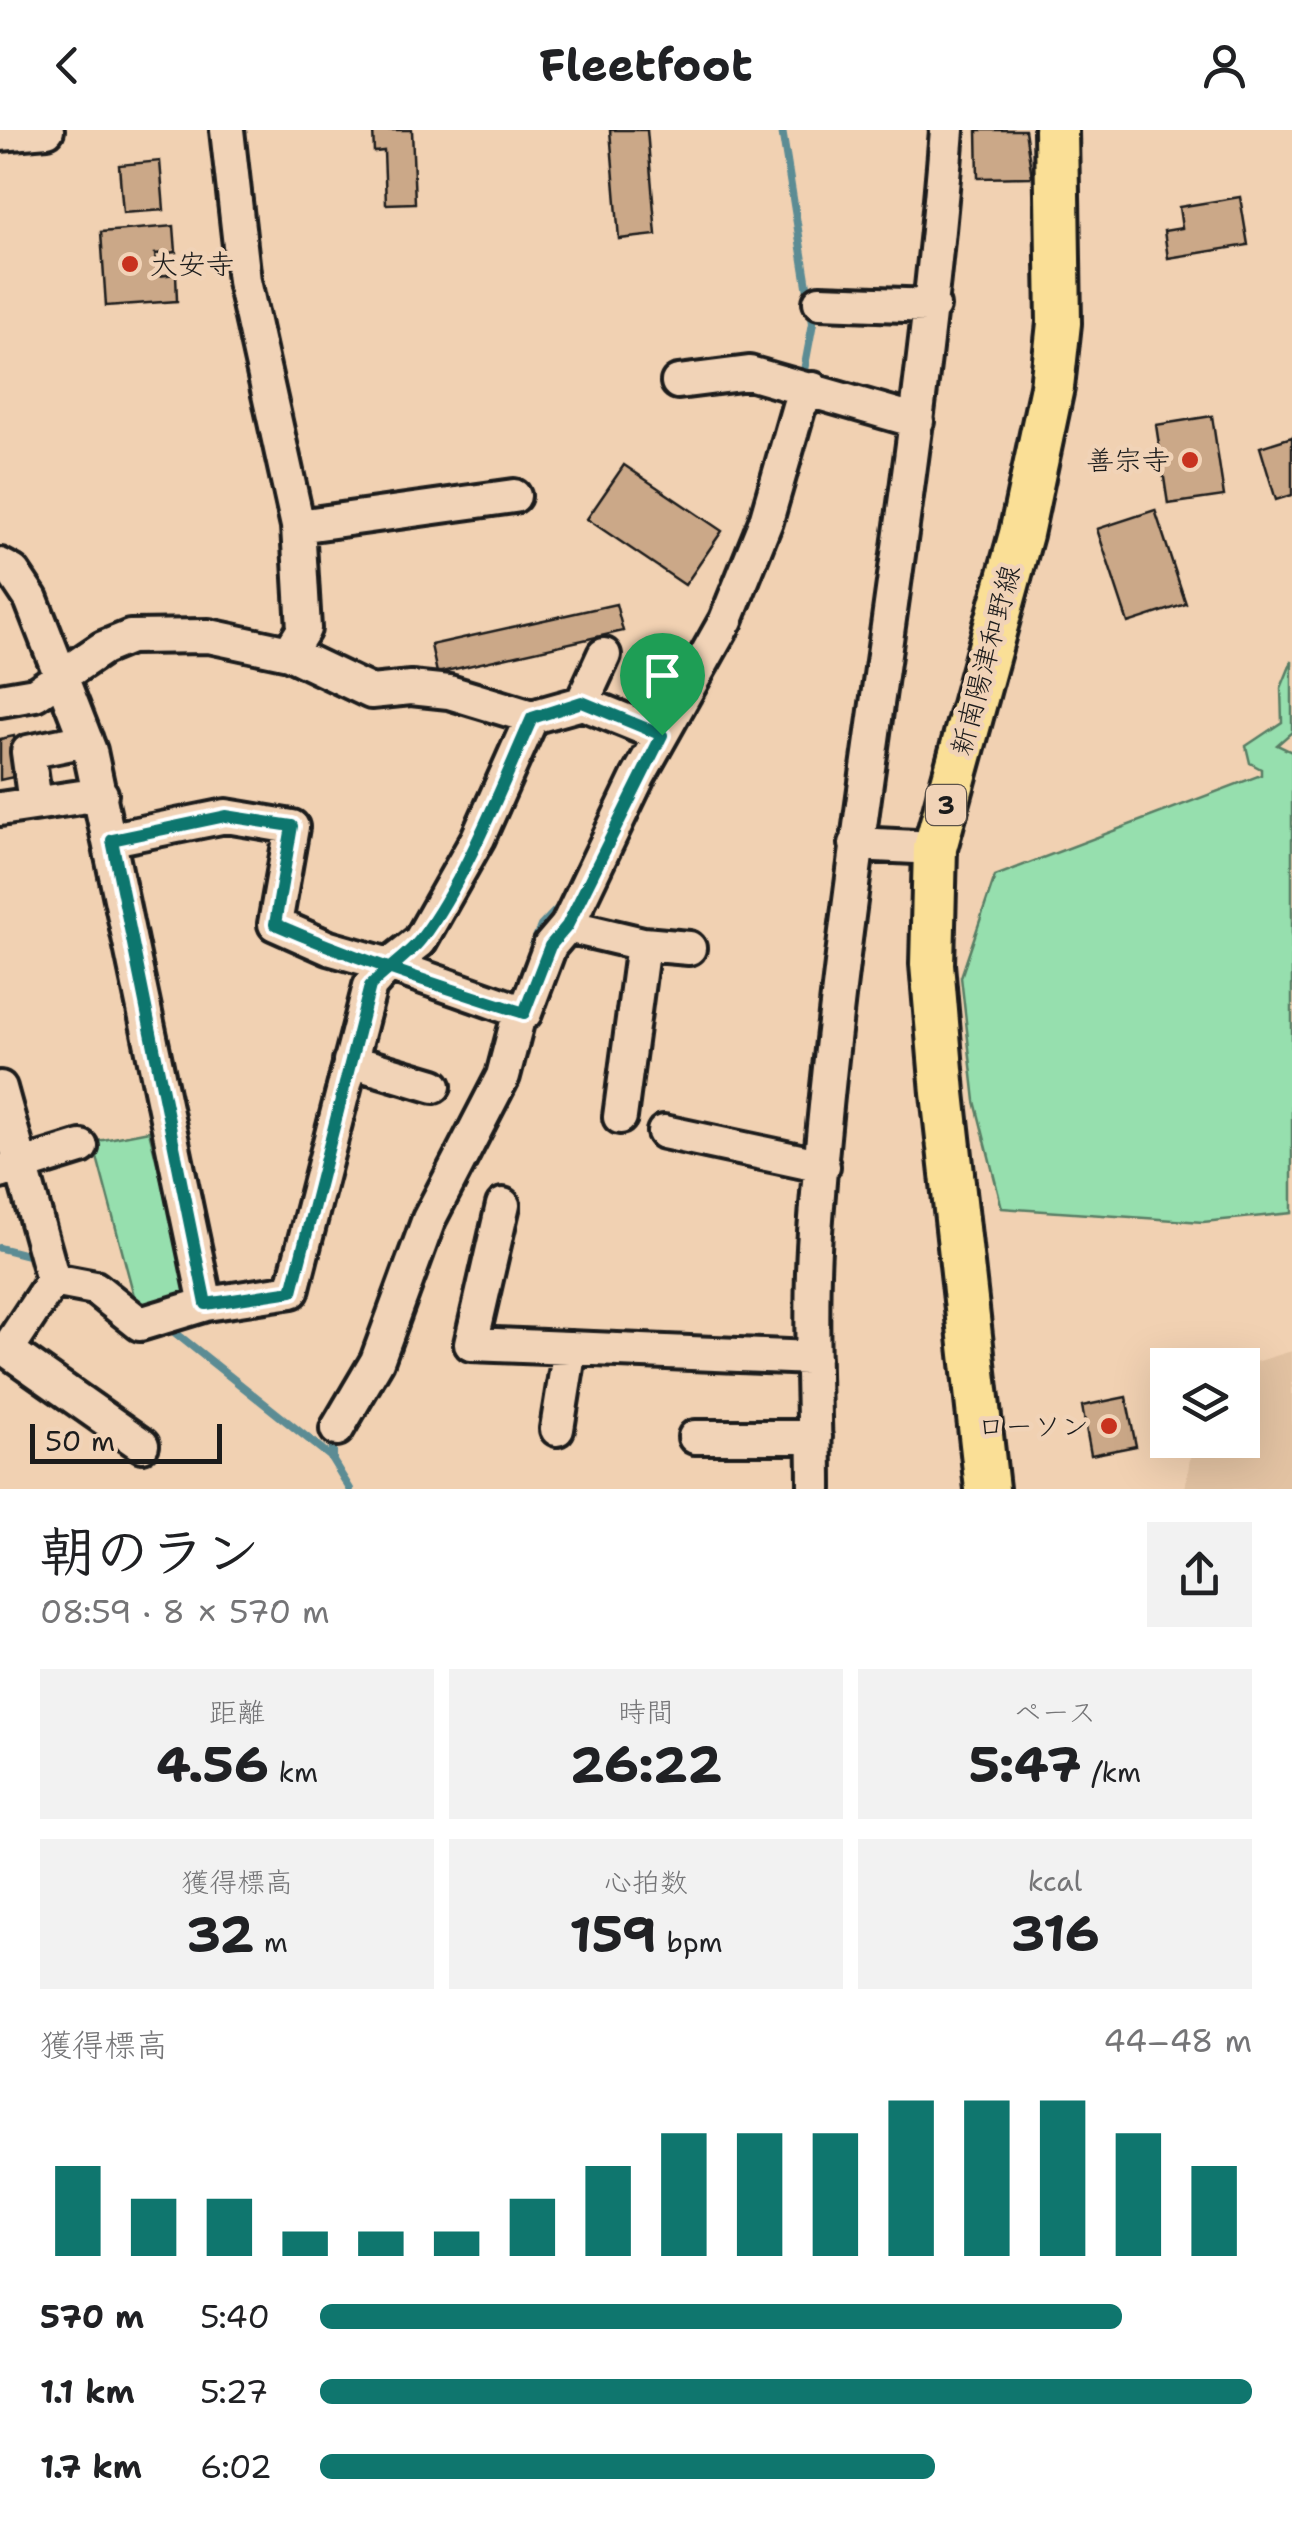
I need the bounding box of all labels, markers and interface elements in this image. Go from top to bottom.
text: Fleetfoot [539,35,753,95]
icon: back [40,38,95,93]
icon: person [1197,38,1252,93]
place label: 大安寺 [150,245,234,283]
marker: 大安寺 [119,253,141,275]
place label: 善宗寺 [1086,441,1170,479]
marker: 善宗寺 [1179,449,1201,471]
street label: 新南陽津和野線 [941,560,1029,760]
pin [620,633,705,736]
icon: arrive [635,648,690,703]
road number: 3 [926,785,966,825]
map controls [1150,1348,1260,1458]
button: layers [1150,1348,1260,1458]
place label: ローソン [977,1407,1089,1445]
marker: ローソン [1098,1415,1120,1437]
scale bar [30,1419,222,1464]
text: 50 m [45,1422,115,1460]
text: 朝のラン [40,1515,260,1589]
button: share [1147,1522,1252,1627]
text: 08:59 · 8 × 570 m [40,1590,330,1633]
text: 距離 [209,1693,265,1731]
text: 時間 [618,1693,674,1731]
text: ペース [1014,1693,1096,1731]
text: 4.56 [156,1731,269,1798]
text: 26:22 [570,1731,722,1798]
text: 5:47 [969,1731,1082,1798]
text: km [269,1753,318,1791]
text: /km [1082,1753,1141,1791]
text: kcal [1028,1862,1082,1900]
text: 獲得標高 [181,1863,293,1901]
text: 心拍数 [604,1863,688,1901]
text: 316 [1010,1900,1100,1967]
text: 32 [186,1901,254,1968]
text: 159 [569,1901,657,1968]
text: m [254,1923,288,1961]
text: bpm [657,1923,723,1961]
text: 44–48 m [1103,2019,1252,2062]
text: 獲得標高 [40,2023,168,2066]
text: 570 m [40,2295,144,2338]
text: 5:40 [200,2295,270,2338]
text: 1.1 km [40,2370,135,2413]
text: 5:27 [200,2370,268,2413]
text: 1.7 km [40,2445,142,2488]
text: 6:02 [200,2445,272,2488]

